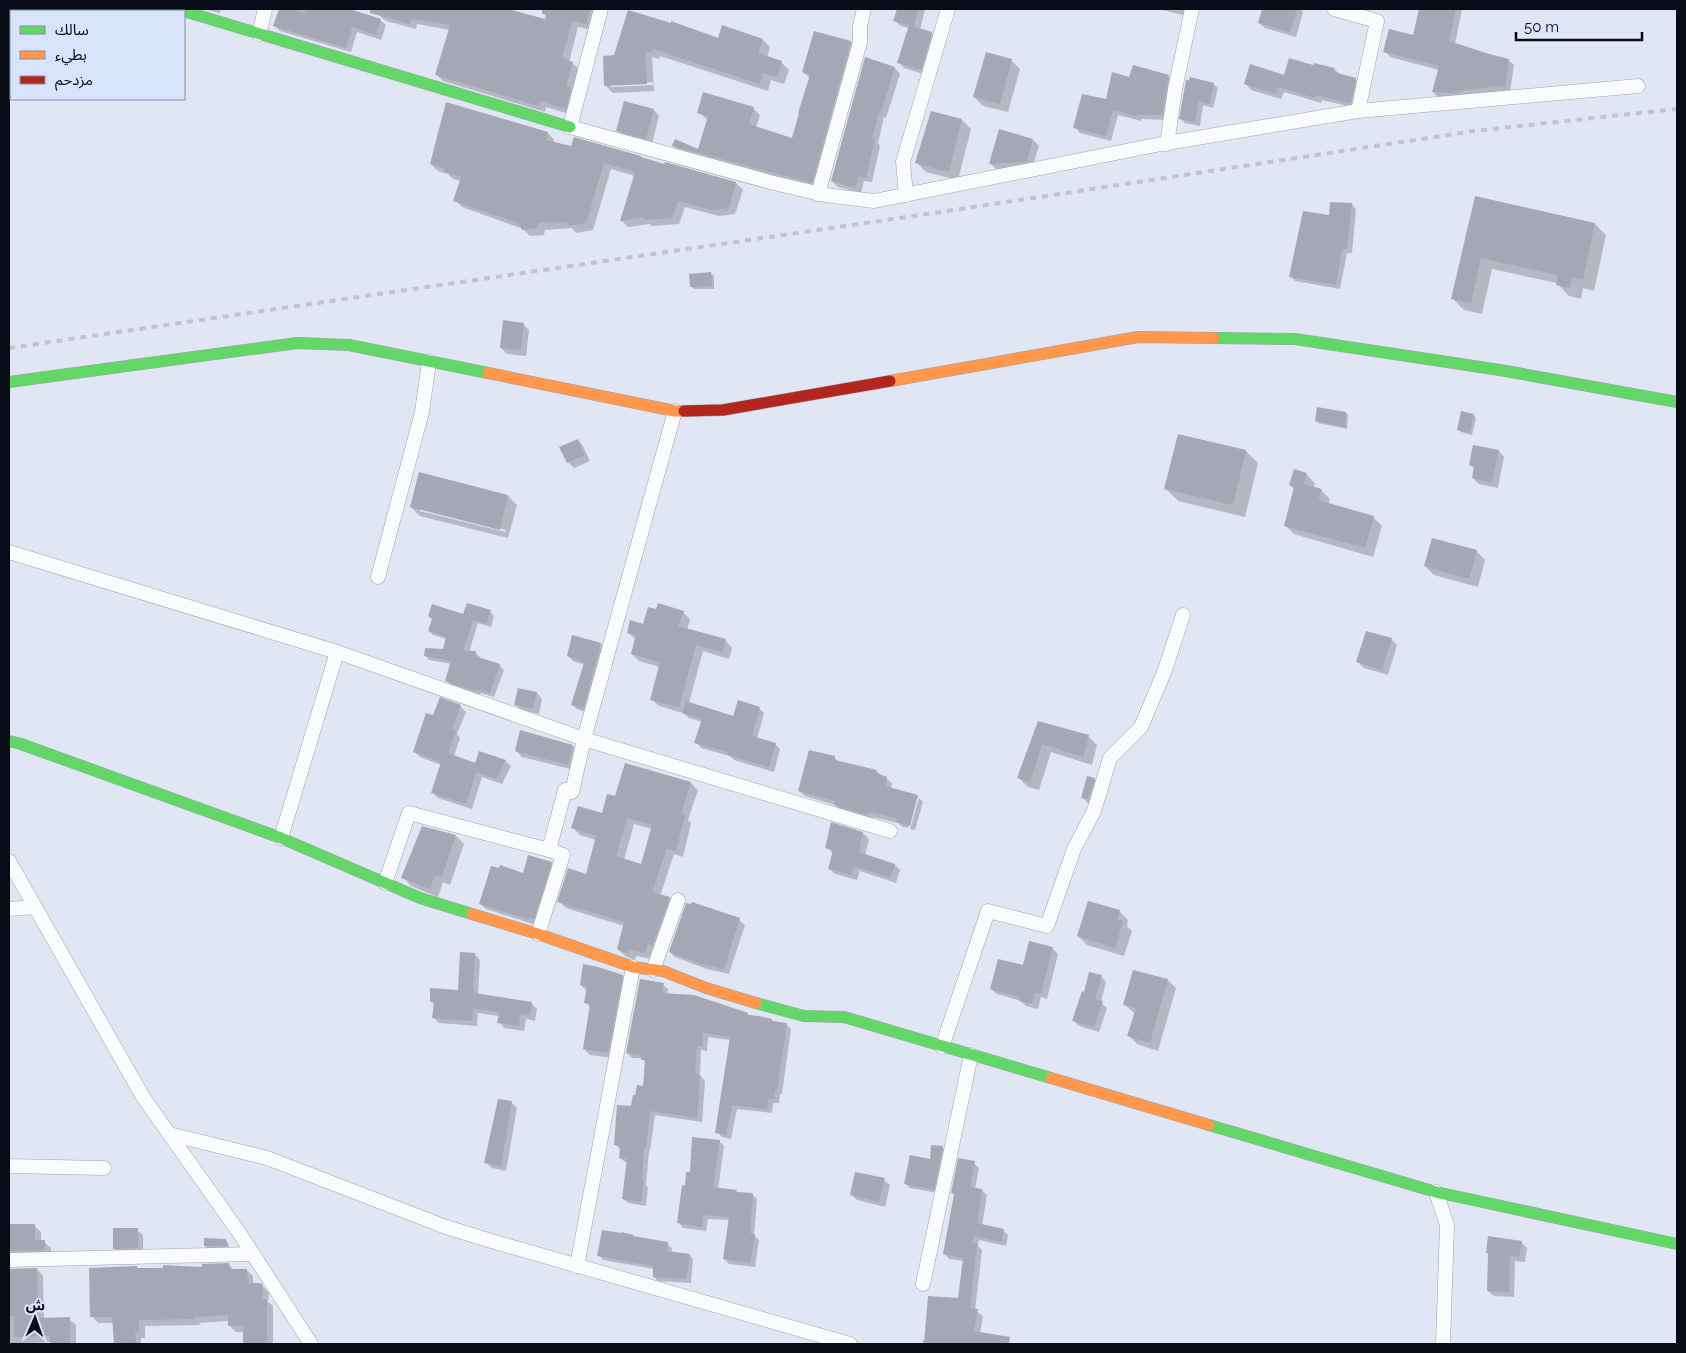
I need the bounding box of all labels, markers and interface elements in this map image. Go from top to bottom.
legend [10,10,185,100]
scale bar [1516,10,1642,42]
text: 50 m [1524,18,1559,36]
text: سالك [55,21,89,39]
text: بطيء [55,46,87,66]
text: مزدحم [55,71,93,91]
north arrow [10,1293,60,1343]
text: ش [26,1297,45,1313]

